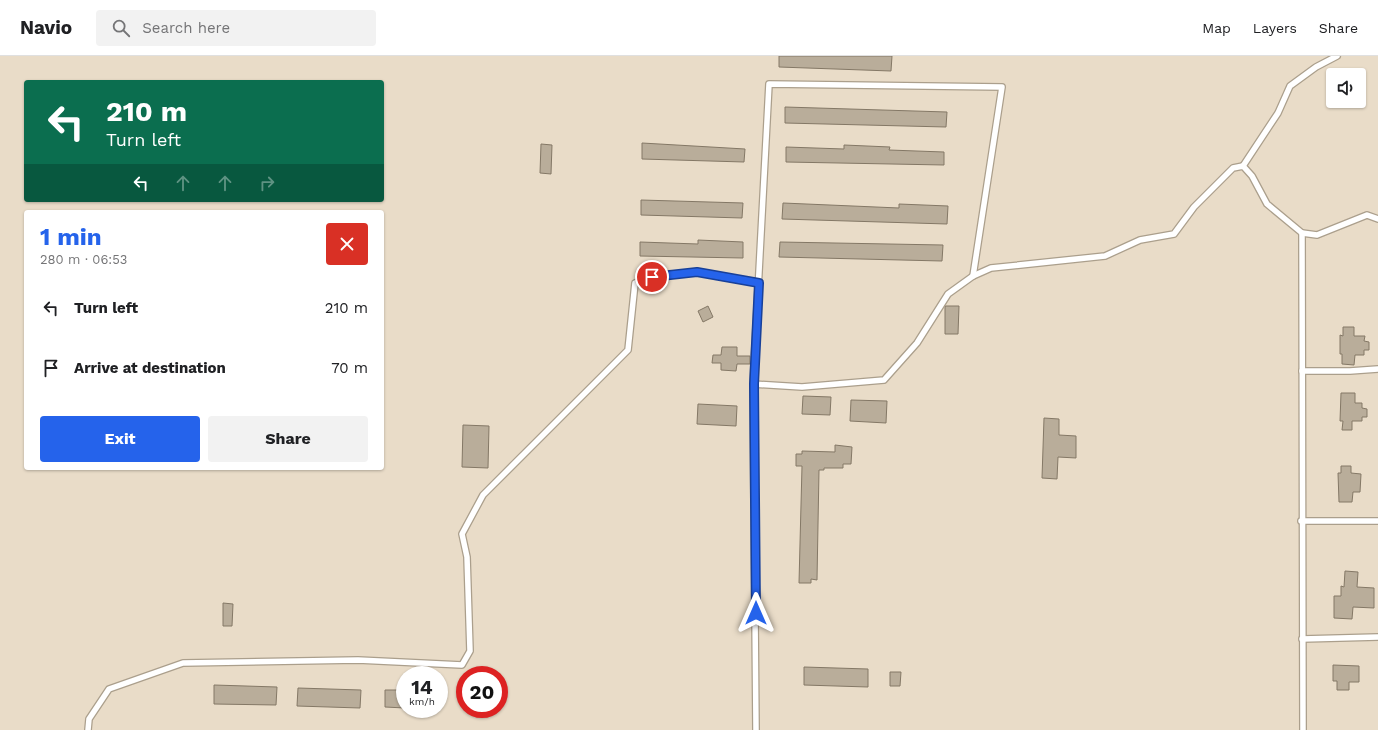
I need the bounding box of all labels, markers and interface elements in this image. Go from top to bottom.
search box [96,10,376,46]
text: Navio [20,16,72,39]
icon: search [110,17,132,39]
text: Search here [142,19,230,37]
text: Map [1202,20,1231,36]
text: Layers [1253,20,1297,36]
text: Share [1319,20,1358,36]
map controls [1326,68,1366,108]
button: sound [1326,68,1366,108]
text: 210 m [106,95,187,128]
icon: left [40,96,92,148]
text: Turn left [106,129,181,150]
icon: left [130,172,152,194]
icon: ahead [172,172,194,194]
icon: ahead [214,172,236,194]
icon: right [256,172,278,194]
text: 1 min [40,223,102,251]
button: close [326,223,368,265]
text: 280 m · 06:53 [40,252,127,267]
pin [635,260,669,294]
icon: arrive [641,266,663,288]
icon: left [40,297,62,319]
text: Turn left [74,299,138,317]
text: 210 m [325,299,368,317]
icon: arrive [40,357,62,379]
text: Arrive at destination [74,359,226,377]
text: 70 m [331,359,368,377]
button: Exit [40,416,200,462]
button: Share [208,416,368,462]
position arrow [735,592,777,634]
speed limit sign: 20 [456,666,508,718]
text: 14 [411,675,433,699]
text: km/h [409,696,435,707]

